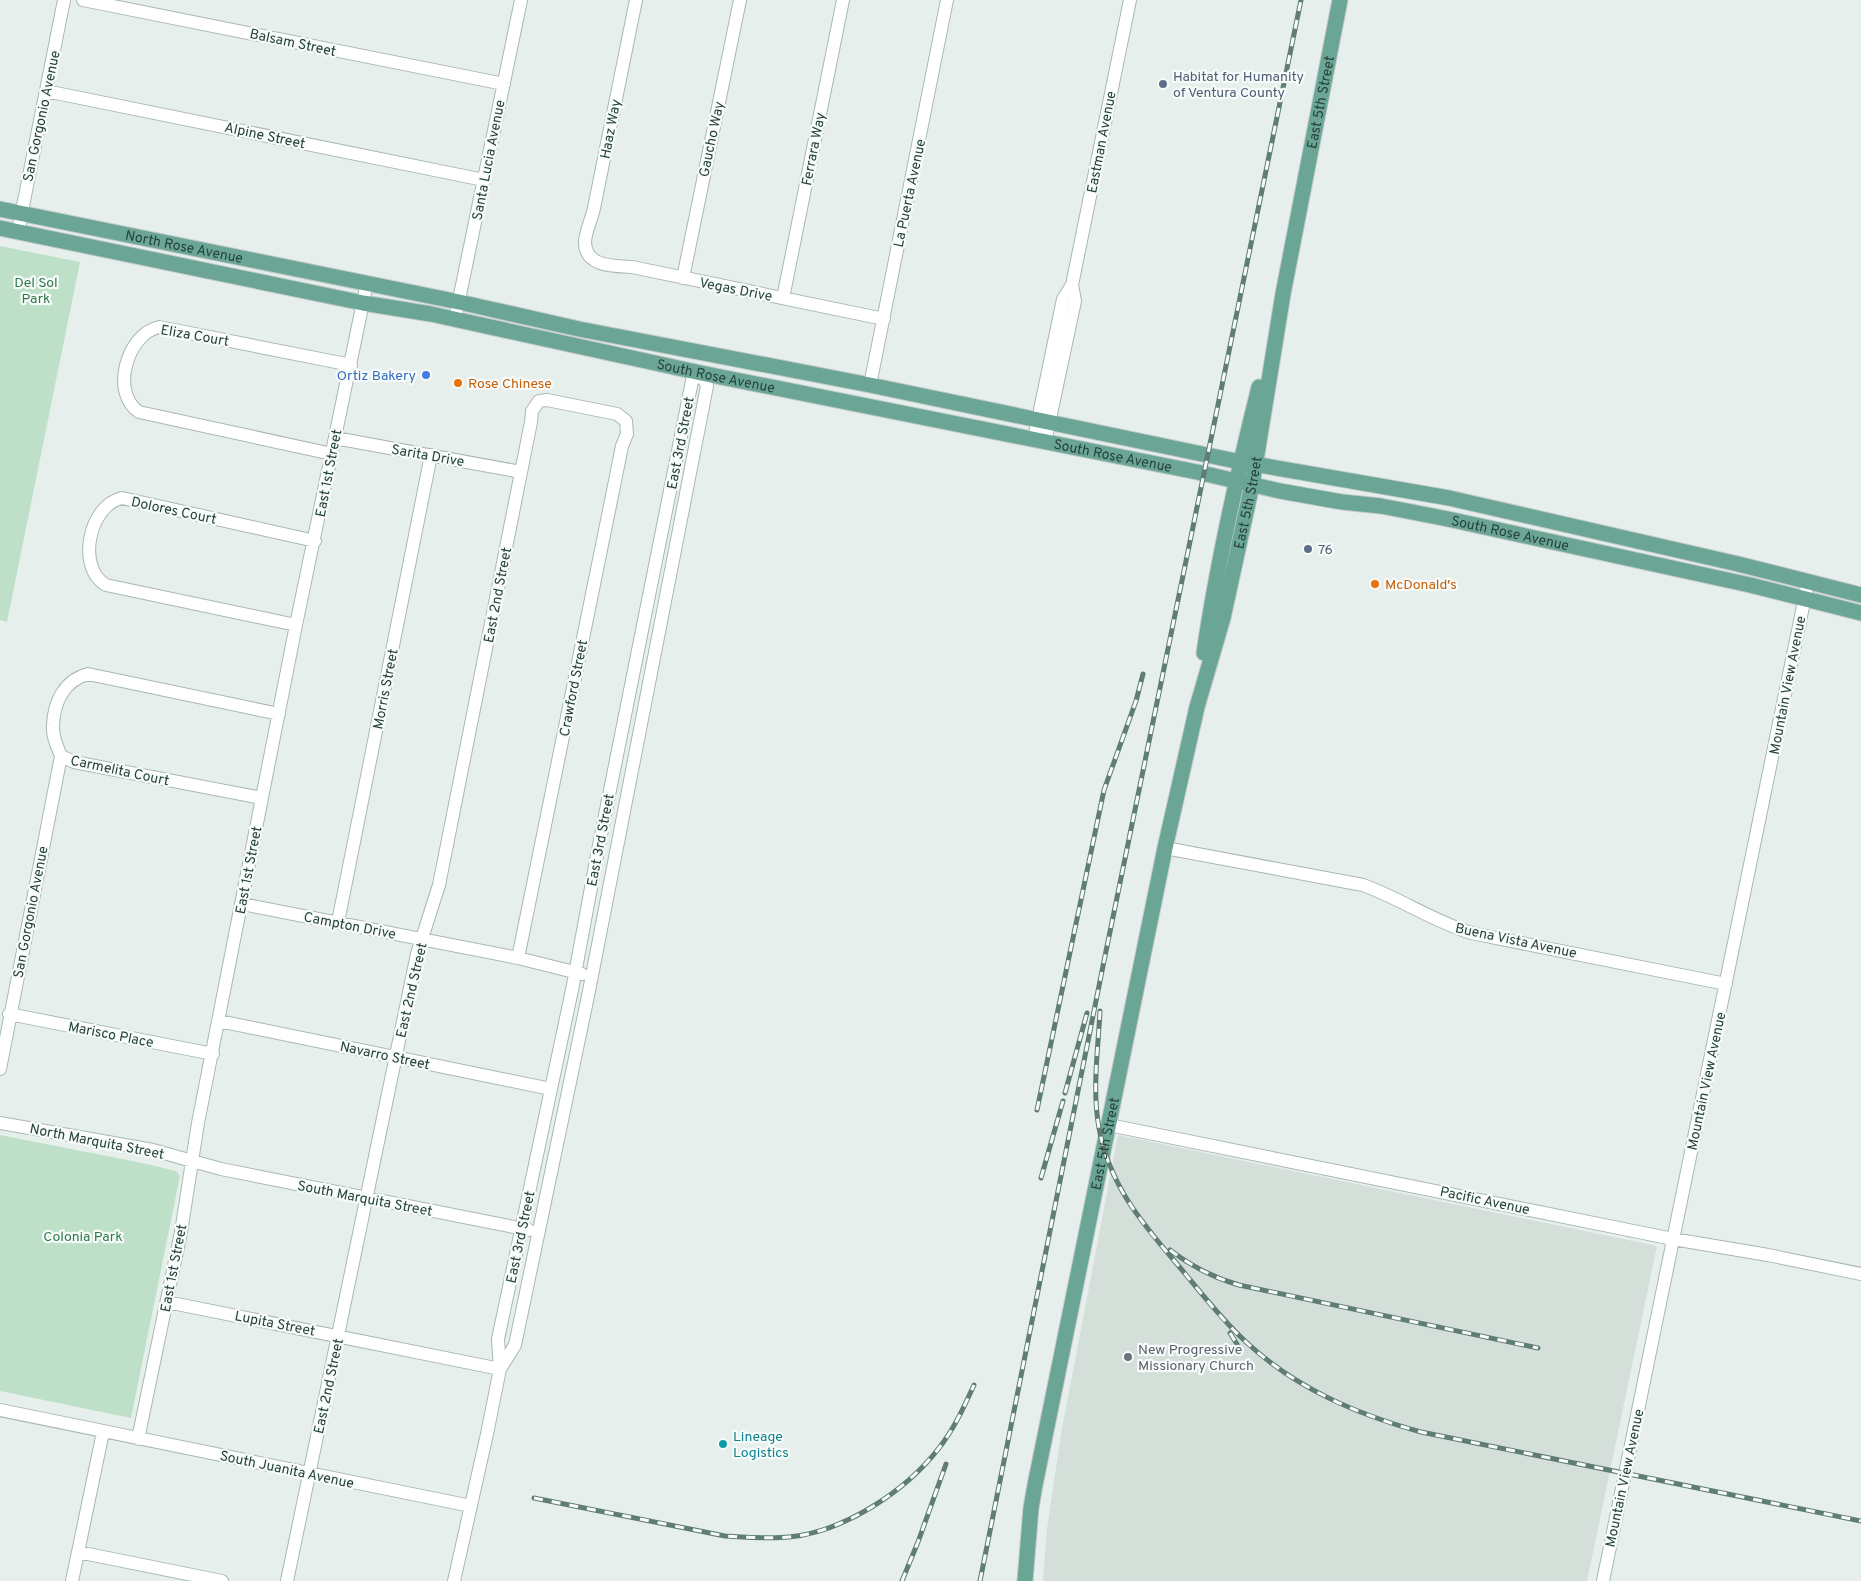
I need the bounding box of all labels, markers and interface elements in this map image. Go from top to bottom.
street label: Balsam Street [248,26,338,61]
street label: San Gorgonio Avenue [20,49,65,184]
street label: East 5th Street [1304,55,1339,150]
place label: Habitat for Humanity of Ventura County [1173,69,1304,102]
marker: Habitat for Humanity of Ventura County [1157,78,1169,90]
street label: Eastman Avenue [1084,90,1121,195]
street label: Haaz Way [597,98,626,161]
street label: Santa Lucia Avenue [469,99,510,222]
street label: Gaucho Way [696,100,729,179]
street label: Ferrara Way [799,111,830,187]
street label: Alpine Street [223,120,307,153]
street label: La Puerta Avenue [891,138,930,249]
street label: North Rose Avenue [124,228,244,268]
park label: Del Sol Park [14,275,58,308]
street label: Vegas Drive [698,275,774,306]
street label: Eliza Court [159,322,230,351]
street label: South Rose Avenue [655,357,776,398]
place label: Ortiz Bakery [337,368,416,385]
marker: Ortiz Bakery [420,369,432,381]
place label: Rose Chinese [468,376,552,393]
marker: Rose Chinese [452,377,464,389]
street label: East 3rd Street [664,396,699,491]
street label: East 1st Street [313,428,346,519]
street label: South Rose Avenue [1052,437,1173,477]
street label: Sarita Drive [390,442,466,471]
street label: East 5th Street [1231,455,1267,551]
street label: Dolores Court [129,494,218,529]
street label: South Rose Avenue [1449,513,1571,555]
place label: 76 [1318,542,1333,559]
marker: 76 [1302,543,1314,555]
street label: East 2nd Street [481,546,516,645]
place label: McDonald's [1385,577,1457,594]
marker: McDonald's [1369,578,1381,590]
street label: Mountain View Avenue [1767,614,1810,756]
street label: Crawford Street [557,638,592,738]
street label: Morris Street [370,648,403,731]
street label: Carmelita Court [69,753,171,790]
street label: East 3rd Street [584,793,619,888]
street label: East 1st Street [233,825,266,916]
street label: San Gorgonio Avenue [10,845,53,980]
street label: Campton Drive [302,909,397,944]
street label: Buena Vista Avenue [1453,920,1578,963]
street label: East 2nd Street [393,941,432,1040]
street label: Mountain View Avenue [1684,1011,1730,1152]
street label: Marisco Place [67,1019,155,1052]
street label: Navarro Street [338,1039,431,1074]
street label: East 5th Street [1088,1096,1124,1192]
street label: North Marquita Street [28,1121,165,1164]
street label: South Marquita Street [296,1178,434,1221]
street label: Pacific Avenue [1438,1184,1531,1219]
street label: East 3rd Street [503,1190,540,1285]
street label: East 1st Street [158,1223,191,1314]
park label: Colonia Park [43,1229,123,1246]
street label: Lupita Street [233,1308,316,1341]
street label: East 2nd Street [311,1337,348,1436]
place label: New Progressive Missionary Church [1138,1342,1254,1375]
marker: New Progressive Missionary Church [1122,1351,1134,1363]
street label: Mountain View Avenue [1602,1408,1648,1549]
place label: Lineage Logistics [733,1429,789,1462]
marker: Lineage Logistics [717,1438,729,1450]
street label: South Juanita Avenue [218,1448,355,1493]

